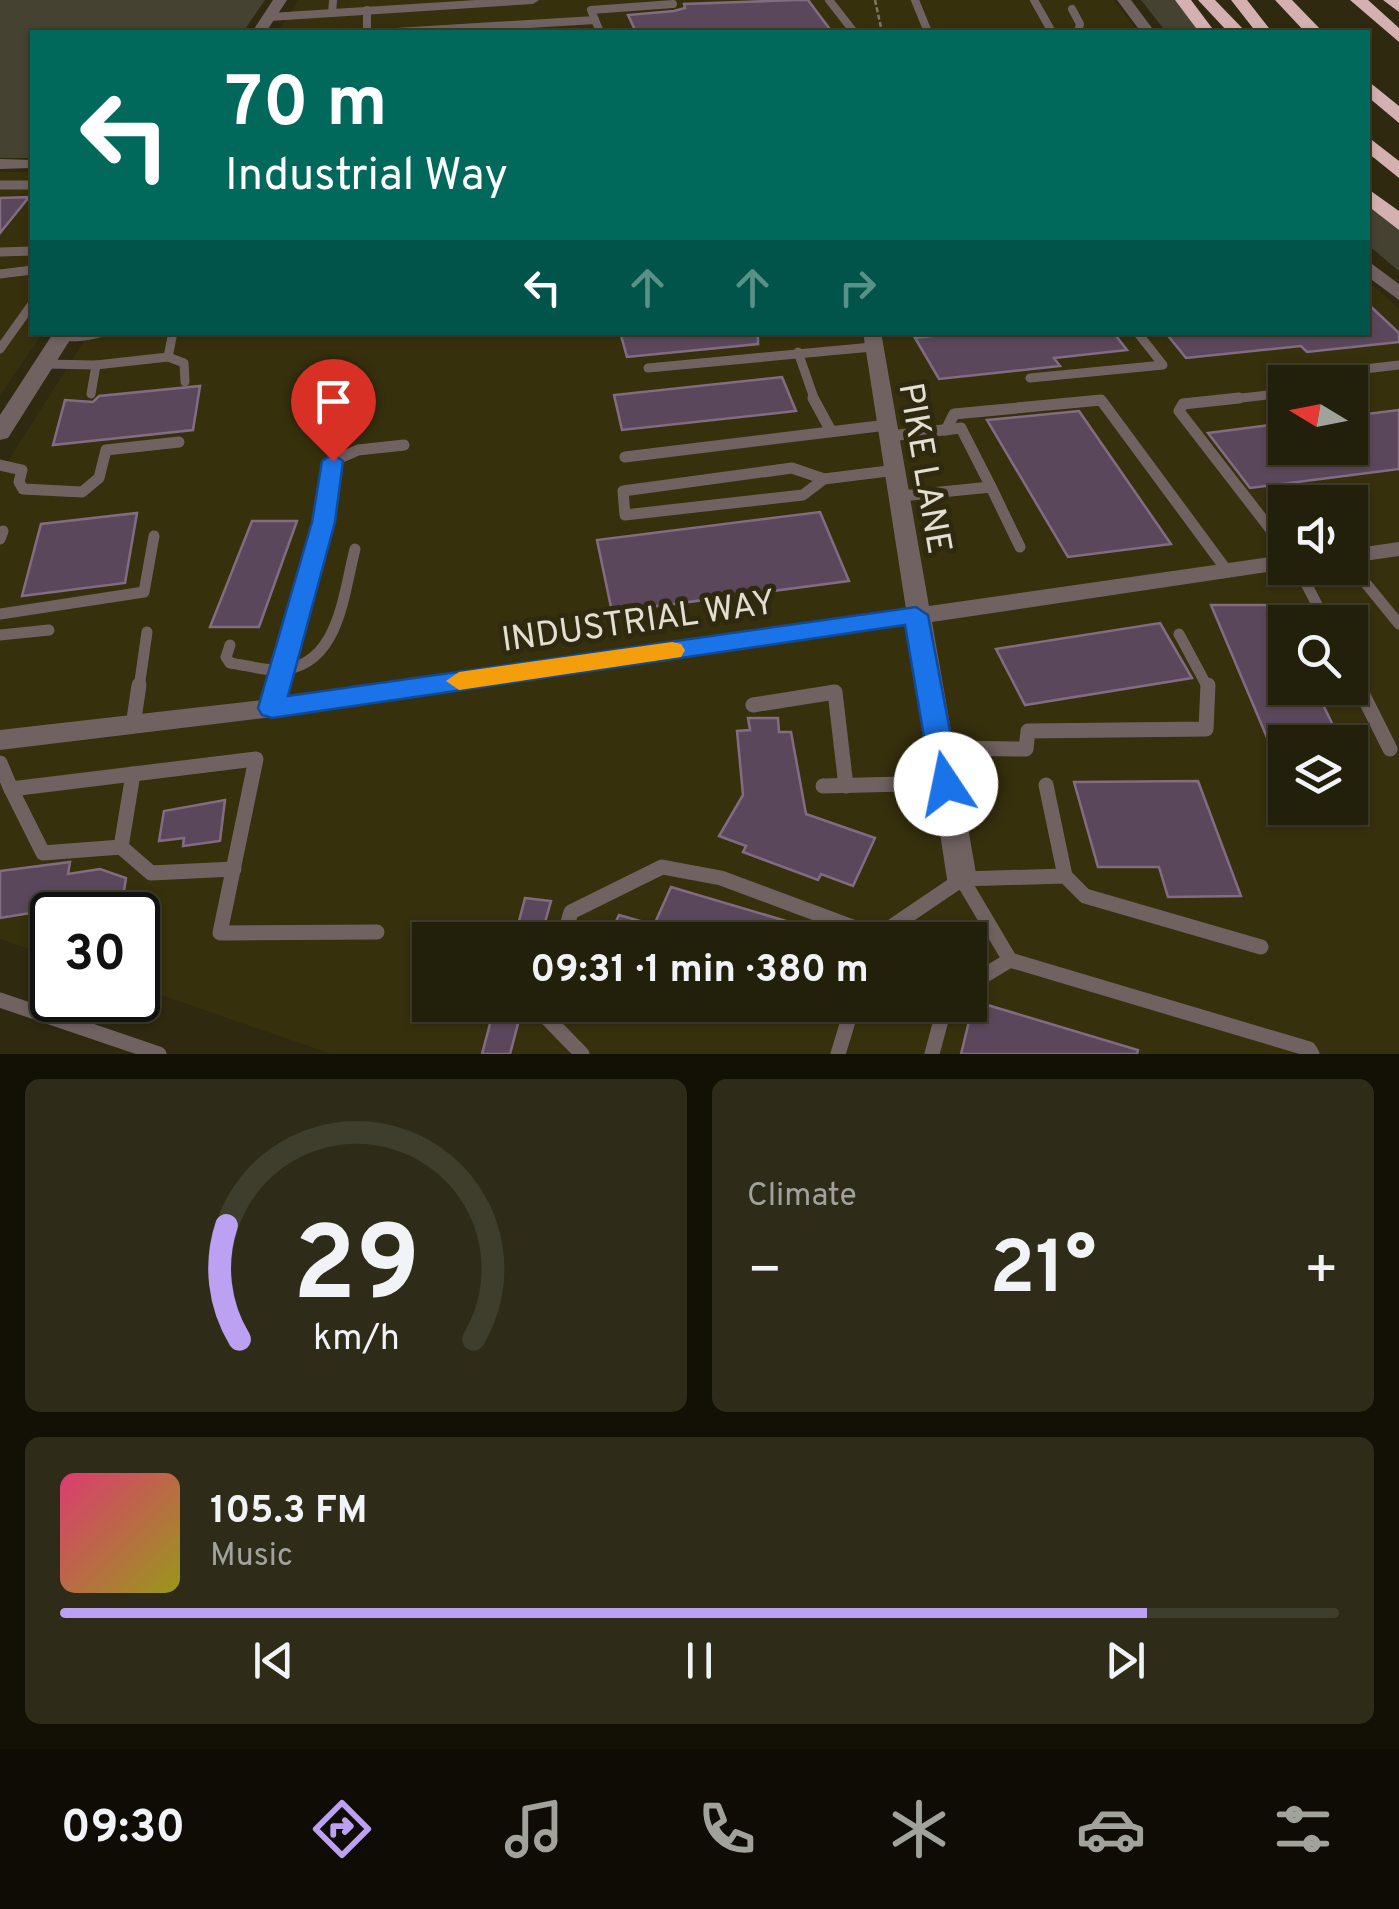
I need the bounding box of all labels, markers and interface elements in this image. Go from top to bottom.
text: 70 m [225,62,388,151]
icon: left [60,70,190,200]
text: Industrial Way [225,149,508,206]
icon: left [515,260,570,315]
icon: ahead [620,260,675,315]
icon: ahead [725,260,780,315]
icon: right [830,260,885,315]
pin [291,359,376,462]
north arrow [1268,365,1368,465]
map controls [1268,365,1368,825]
icon: arrive [306,374,361,429]
street label: PIKE LANE [886,380,960,557]
button: sound [1268,485,1368,585]
street label: INDUSTRIAL WAY [499,582,778,664]
button: search [1268,605,1368,705]
button: layers [1268,725,1368,825]
position arrow [894,732,998,836]
speed limit sign: 30 [30,892,160,1022]
text: 09:31 · 1 min · 380 m [530,947,869,996]
text: Climate [747,1177,857,1217]
text: 29 [292,1205,420,1337]
text: 21° [989,1225,1097,1320]
text: − [747,1238,782,1308]
text: + [1304,1238,1339,1308]
text: km/h [313,1317,399,1363]
text: 105.3 FM [210,1488,368,1537]
text: Music [210,1537,293,1577]
icon: previous [246,1633,301,1688]
icon: pause [672,1633,727,1688]
icon: next [1098,1633,1153,1688]
icon: directions [307,1794,377,1864]
icon: music [499,1794,569,1864]
icon: phone [692,1794,762,1864]
icon: climate [884,1794,954,1864]
icon: car [1076,1794,1146,1864]
icon: filters [1268,1794,1338,1864]
text: 09:30 [61,1801,185,1858]

